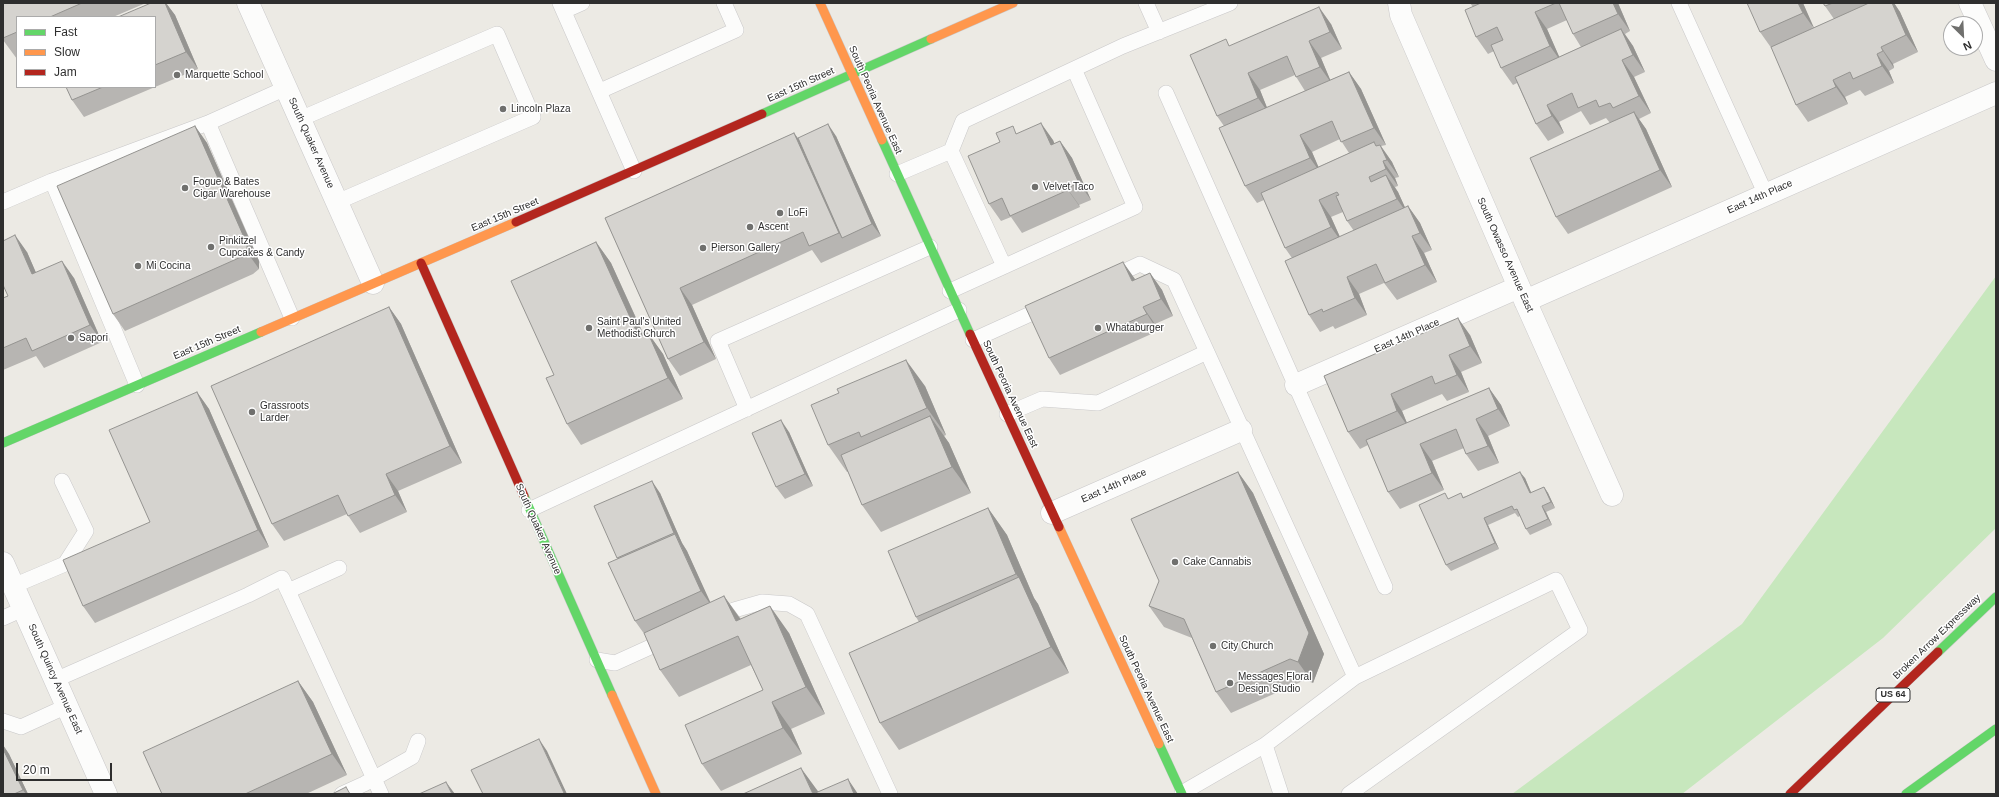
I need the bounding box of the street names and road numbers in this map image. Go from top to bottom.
street label: South Peoria Avenue East [846,44,904,156]
street label: East 15th Street [766,65,836,105]
street label: South Quaker Avenue [286,96,336,190]
street label: East 14th Place [1726,177,1794,217]
street label: East 15th Street [470,195,540,235]
street label: South Owasso Avenue East [1474,196,1536,314]
street label: East 14th Place [1373,316,1441,356]
street label: East 15th Street [172,323,242,363]
street label: South Peoria Avenue East [980,338,1040,450]
street label: East 14th Place [1080,466,1148,506]
street label: South Quaker Avenue [513,482,563,576]
street label: Broken Arrow Expressway [1891,592,1983,682]
street label: South Quincy Avenue East [25,622,85,736]
street label: South Peoria Avenue East [1116,633,1176,745]
road number: US 64 [1876,688,1910,702]

